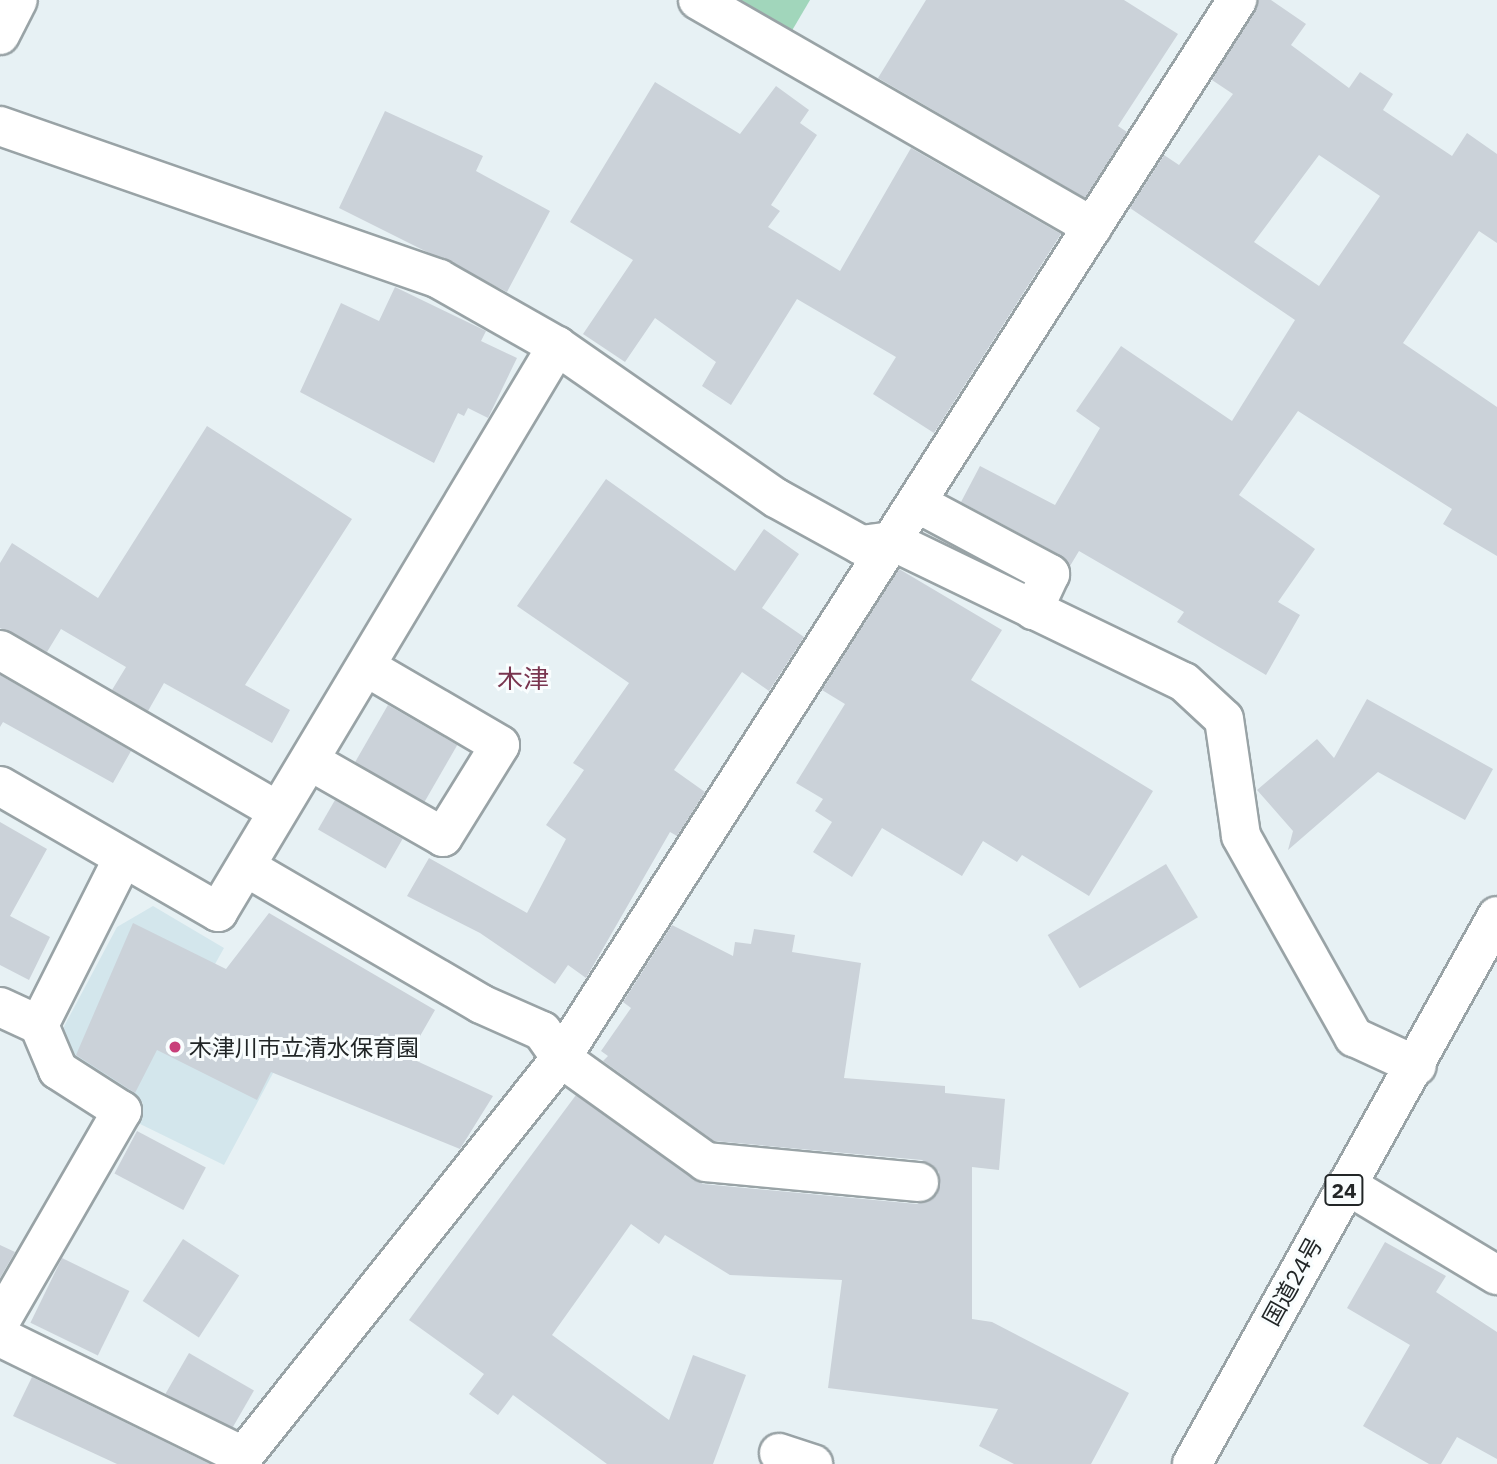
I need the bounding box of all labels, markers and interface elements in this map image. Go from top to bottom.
district label: 木津 [497,663,549,695]
place label: 木津川市立清水保育園 [189,1033,419,1061]
marker: 木津川市立清水保育園 [167,1039,183,1055]
road number: 24 [1323,1172,1365,1208]
street label: 国道24号 [1257,1232,1327,1330]

